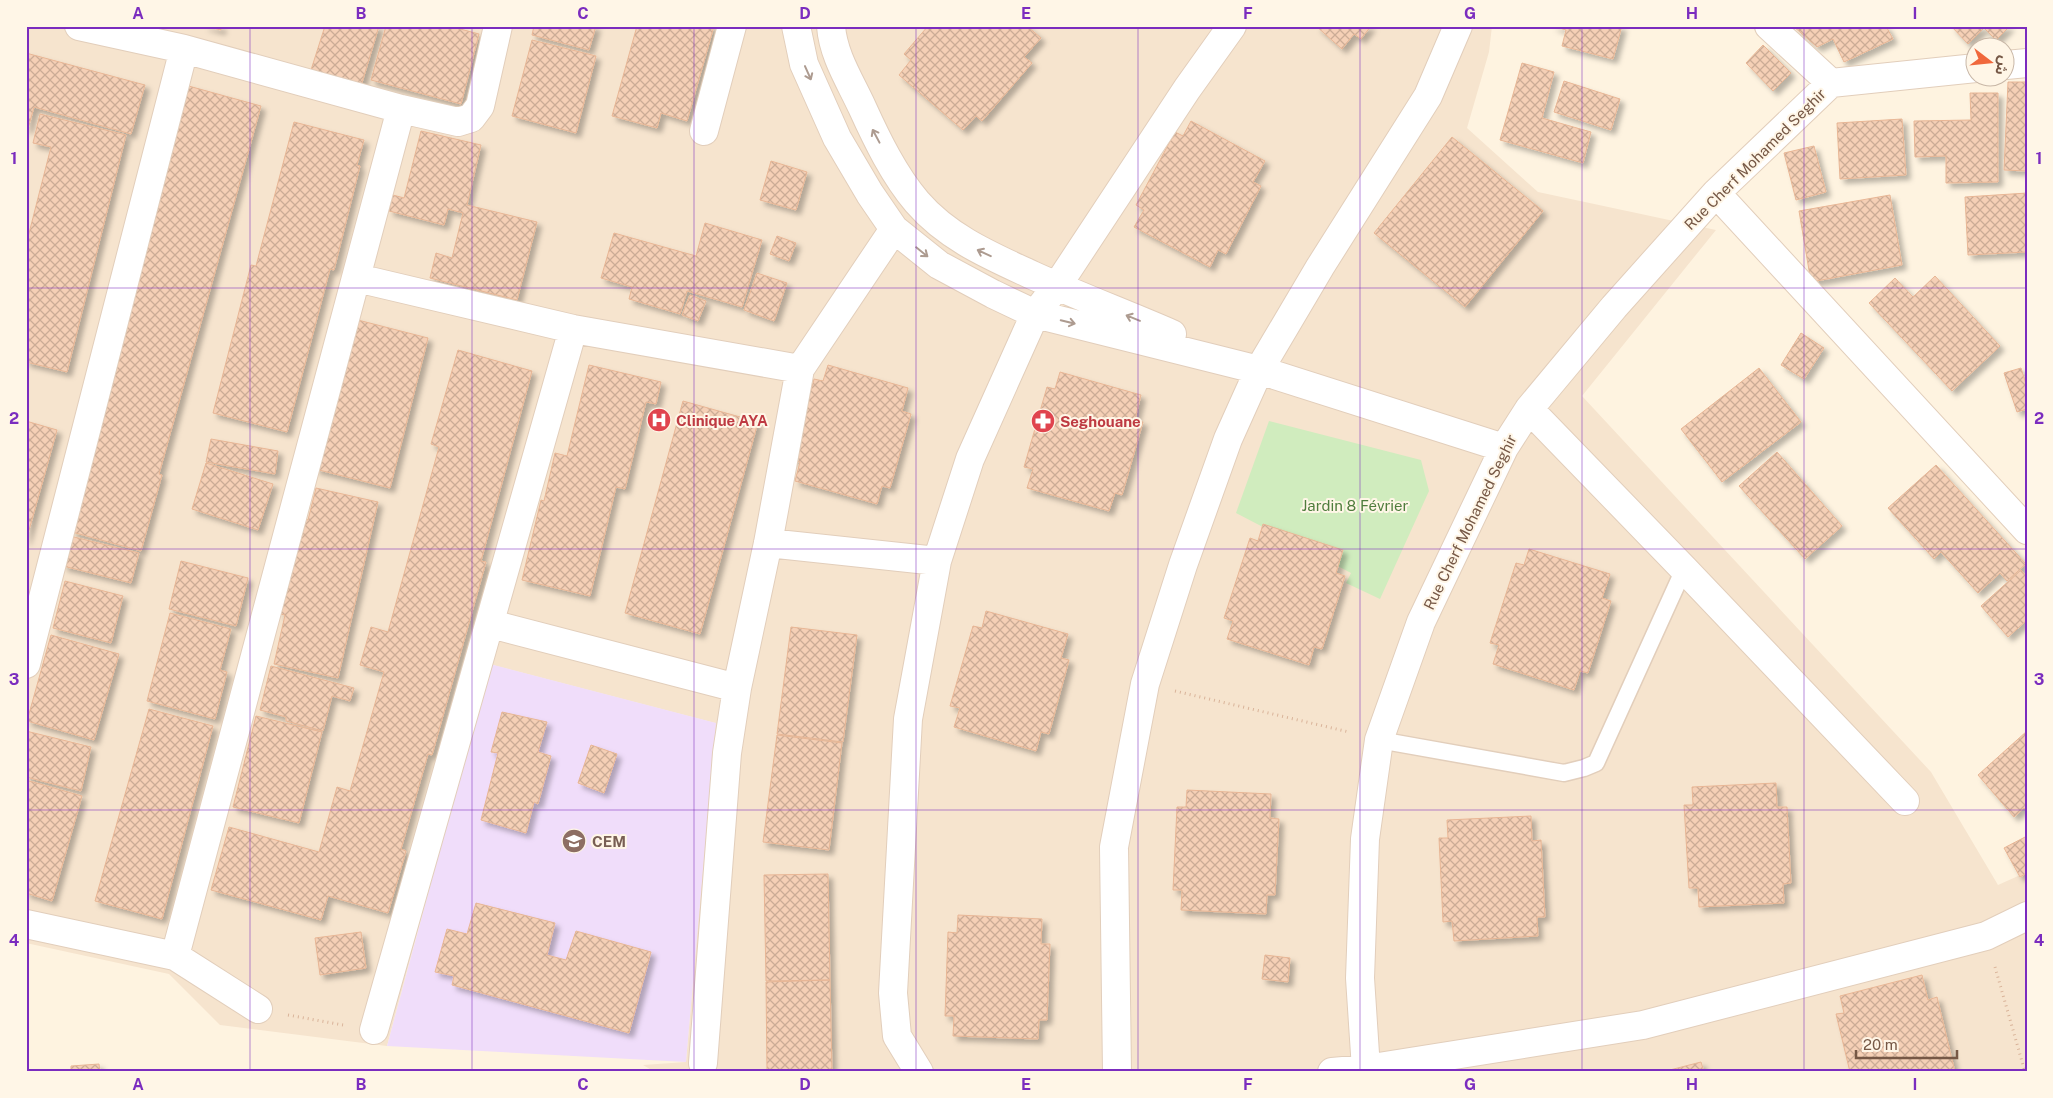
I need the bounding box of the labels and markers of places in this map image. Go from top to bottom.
hospital icon: Clinique AYA [646,407,672,433]
pharmacy icon: Seghouane [1030,408,1056,434]
place label: Clinique AYA [676,412,768,429]
place label: Seghouane [1060,413,1141,430]
school or university icon: CEM [561,828,587,854]
place label: CEM [592,833,626,850]

